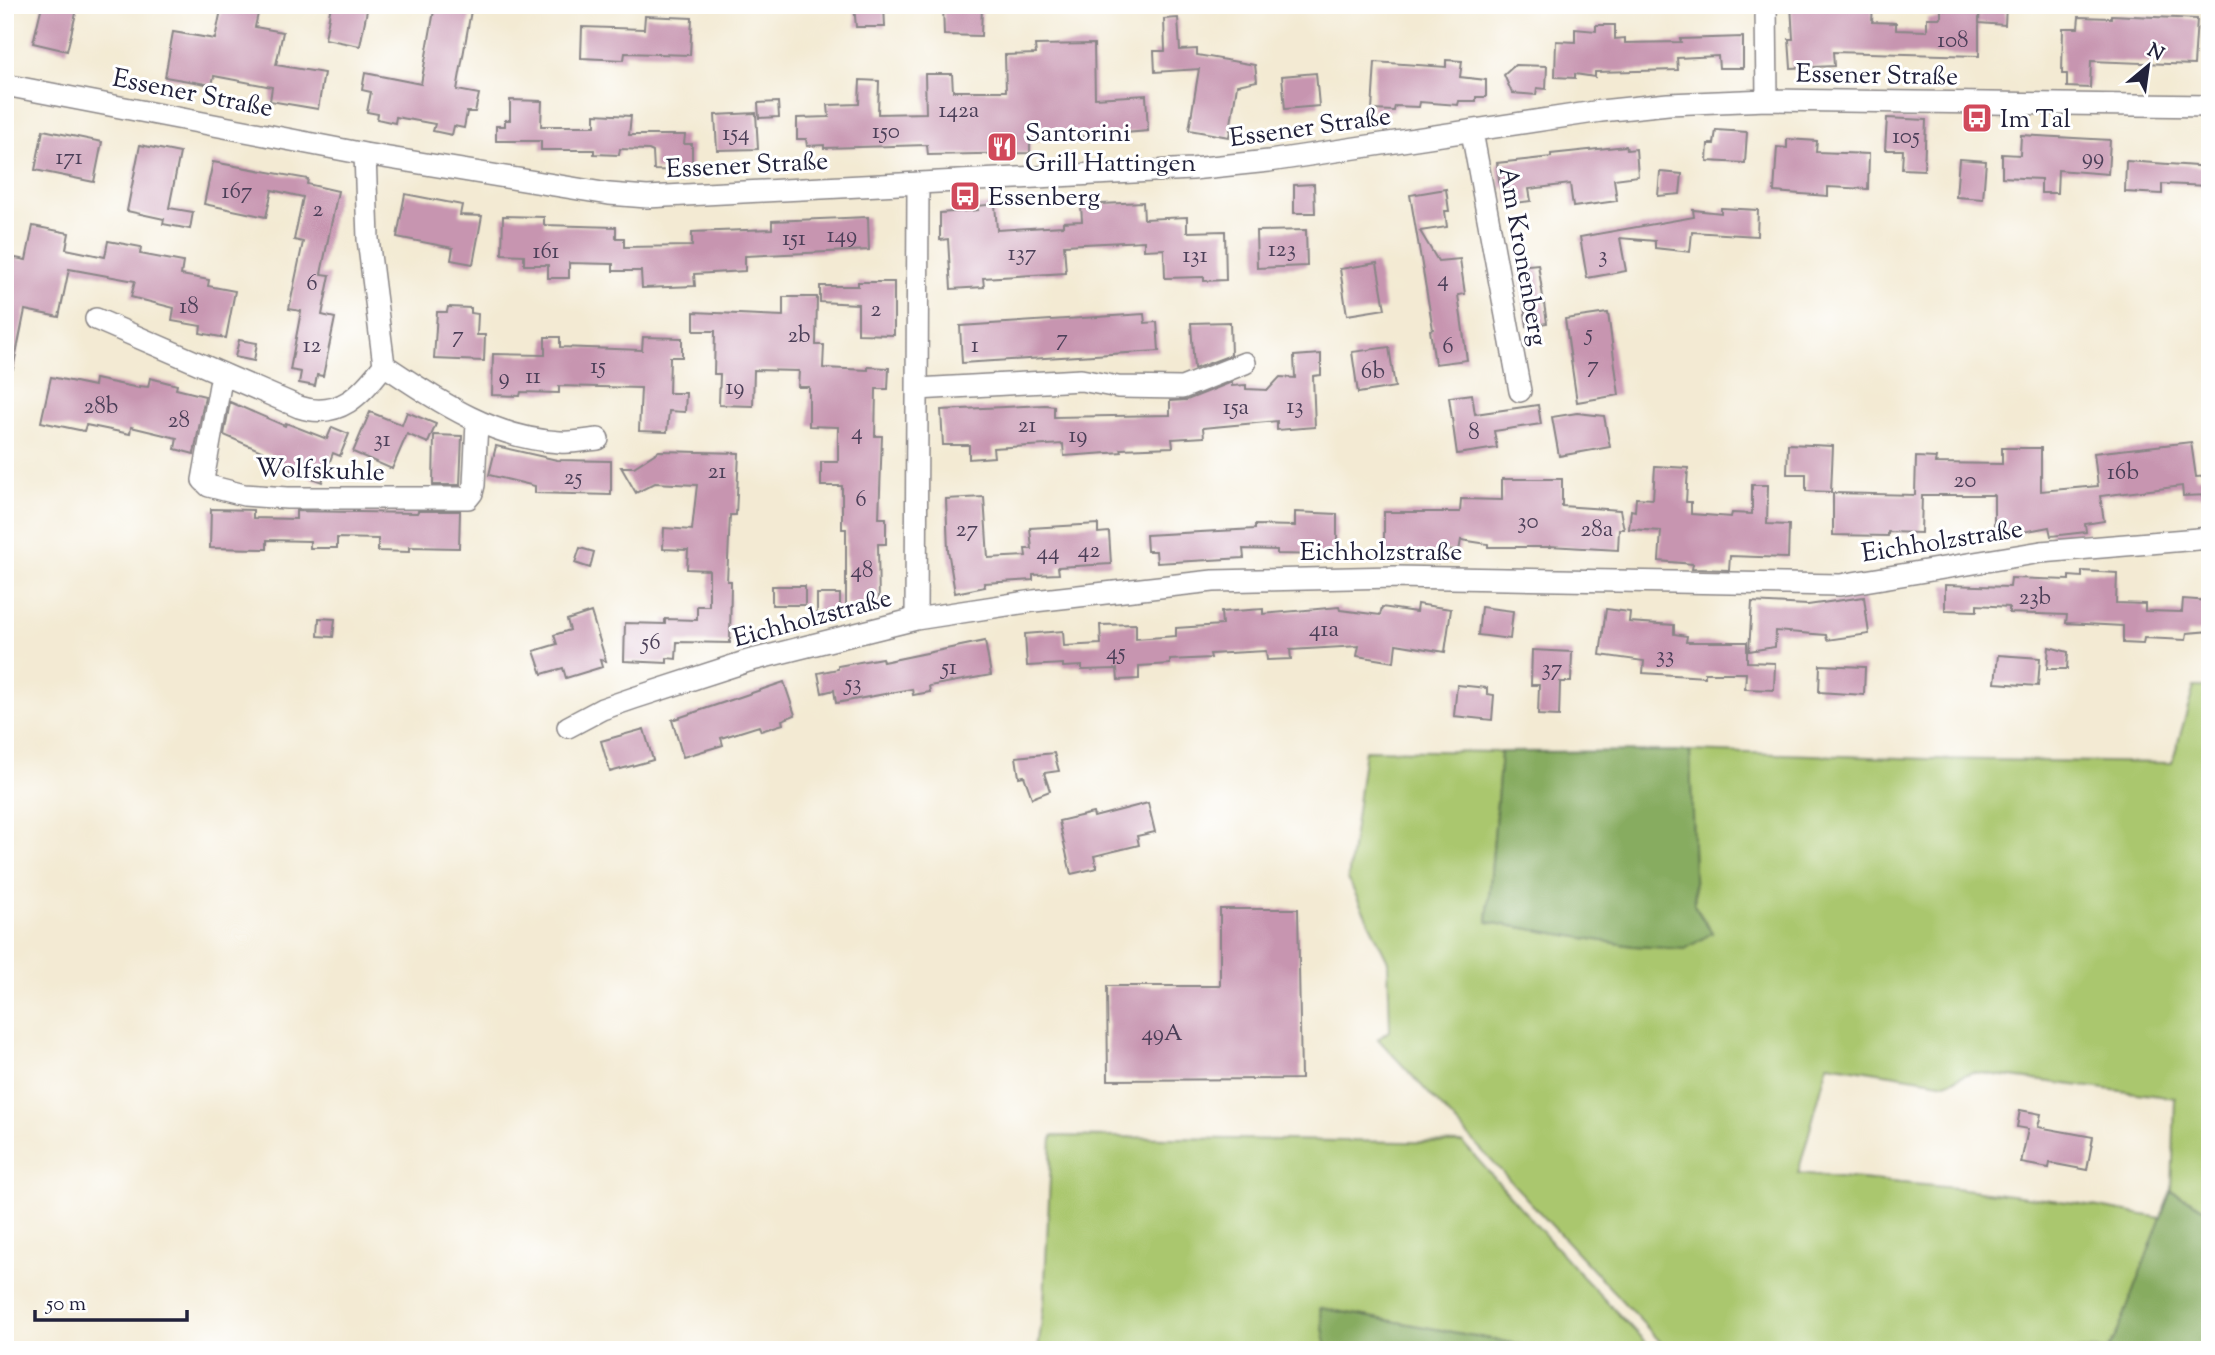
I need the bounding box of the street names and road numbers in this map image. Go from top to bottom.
street label: Essener Straße [1795,57,1959,96]
street label: Essener Straße [109,61,276,128]
street label: Essener Straße [1227,99,1393,158]
street label: Essener Straße [665,144,829,189]
street label: Am Kronenberg [1488,164,1556,349]
street label: Wolfskuhle [254,451,385,492]
street label: Eichholzstraße [1859,511,2026,573]
street label: Eichholzstraße [1300,535,1462,572]
street label: Eichholzstraße [729,580,896,658]

